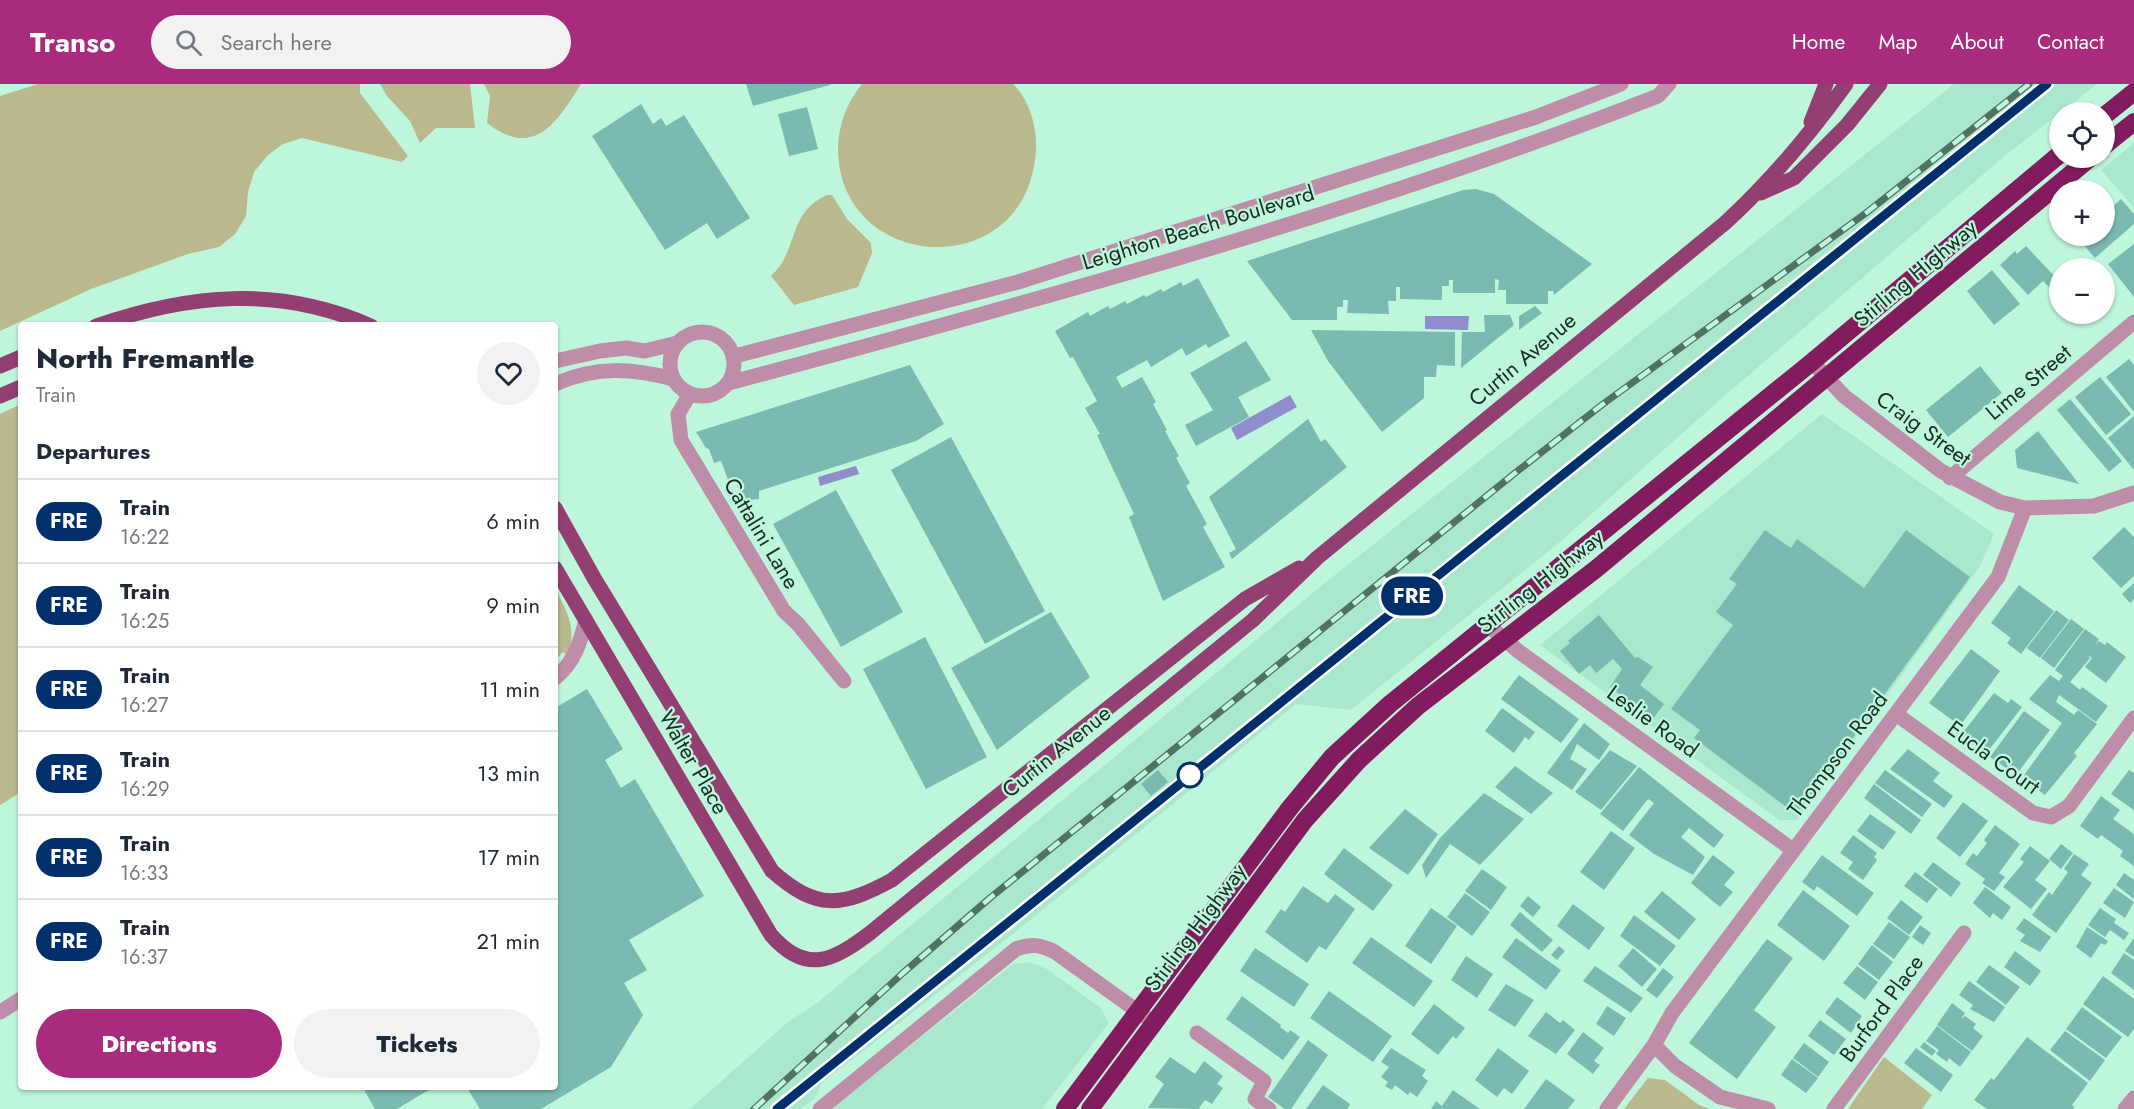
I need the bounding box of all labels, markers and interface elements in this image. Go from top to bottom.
search box [151,15,571,69]
text: Transo [30,22,115,63]
icon: search [172,26,205,59]
text: Search here [220,26,332,58]
text: Home [1792,27,1845,57]
text: Map [1878,27,1918,57]
text: About [1951,27,2004,57]
text: Contact [2037,27,2104,57]
map controls [2049,102,2115,324]
button: locate [2049,102,2115,168]
street label: Leighton Beach Boulevard [1078,176,1318,278]
button: + [2049,180,2115,246]
street label: Stirling Highway [1846,211,1984,334]
button: − [2049,258,2115,324]
street label: Curtin Avenue [1461,304,1583,414]
street label: Lime Street [1978,336,2078,427]
text: North Fremantle [36,338,255,379]
button: heart [477,342,540,405]
text: Train [36,381,76,410]
street label: Craig Street [1870,383,1979,474]
text: Departures [36,435,150,467]
street label: Cattalini Lane [716,471,808,595]
text: Train [120,491,170,523]
text: 6 min [486,505,540,537]
text: FRE [50,506,88,536]
street label: Stirling Highway [1470,521,1610,641]
text: 16:22 [120,523,169,552]
text: Train [120,575,170,607]
line badge: FRE [1378,576,1446,616]
text: FRE [1393,581,1431,611]
text: 9 min [486,589,540,621]
text: FRE [50,590,88,620]
text: 16:25 [120,607,169,636]
text: Train [120,659,170,691]
text: 11 min [479,673,540,705]
text: FRE [50,674,88,704]
street label: Leslie Road [1601,677,1705,765]
street label: Thompson Road [1779,684,1895,824]
text: 16:27 [120,691,168,720]
street label: Curtin Avenue [995,697,1117,805]
street label: Walter Place [651,704,737,820]
street label: Eucla Court [1941,712,2048,802]
text: Train [120,743,170,775]
text: 13 min [477,757,540,789]
text: FRE [50,758,88,788]
unlabelled marker [1177,762,1203,788]
text: 16:29 [120,775,169,804]
text: Train [120,827,170,859]
text: 17 min [478,841,540,873]
text: FRE [50,842,88,872]
street label: Stirling Highway [1136,856,1254,998]
text: 16:33 [120,859,168,888]
text: Train [120,911,170,943]
text: 21 min [477,925,540,957]
text: FRE [50,926,88,956]
text: 16:37 [120,943,168,972]
street label: Burford Place [1831,948,1931,1068]
button: Directions [36,1009,282,1078]
button: Tickets [294,1009,540,1078]

